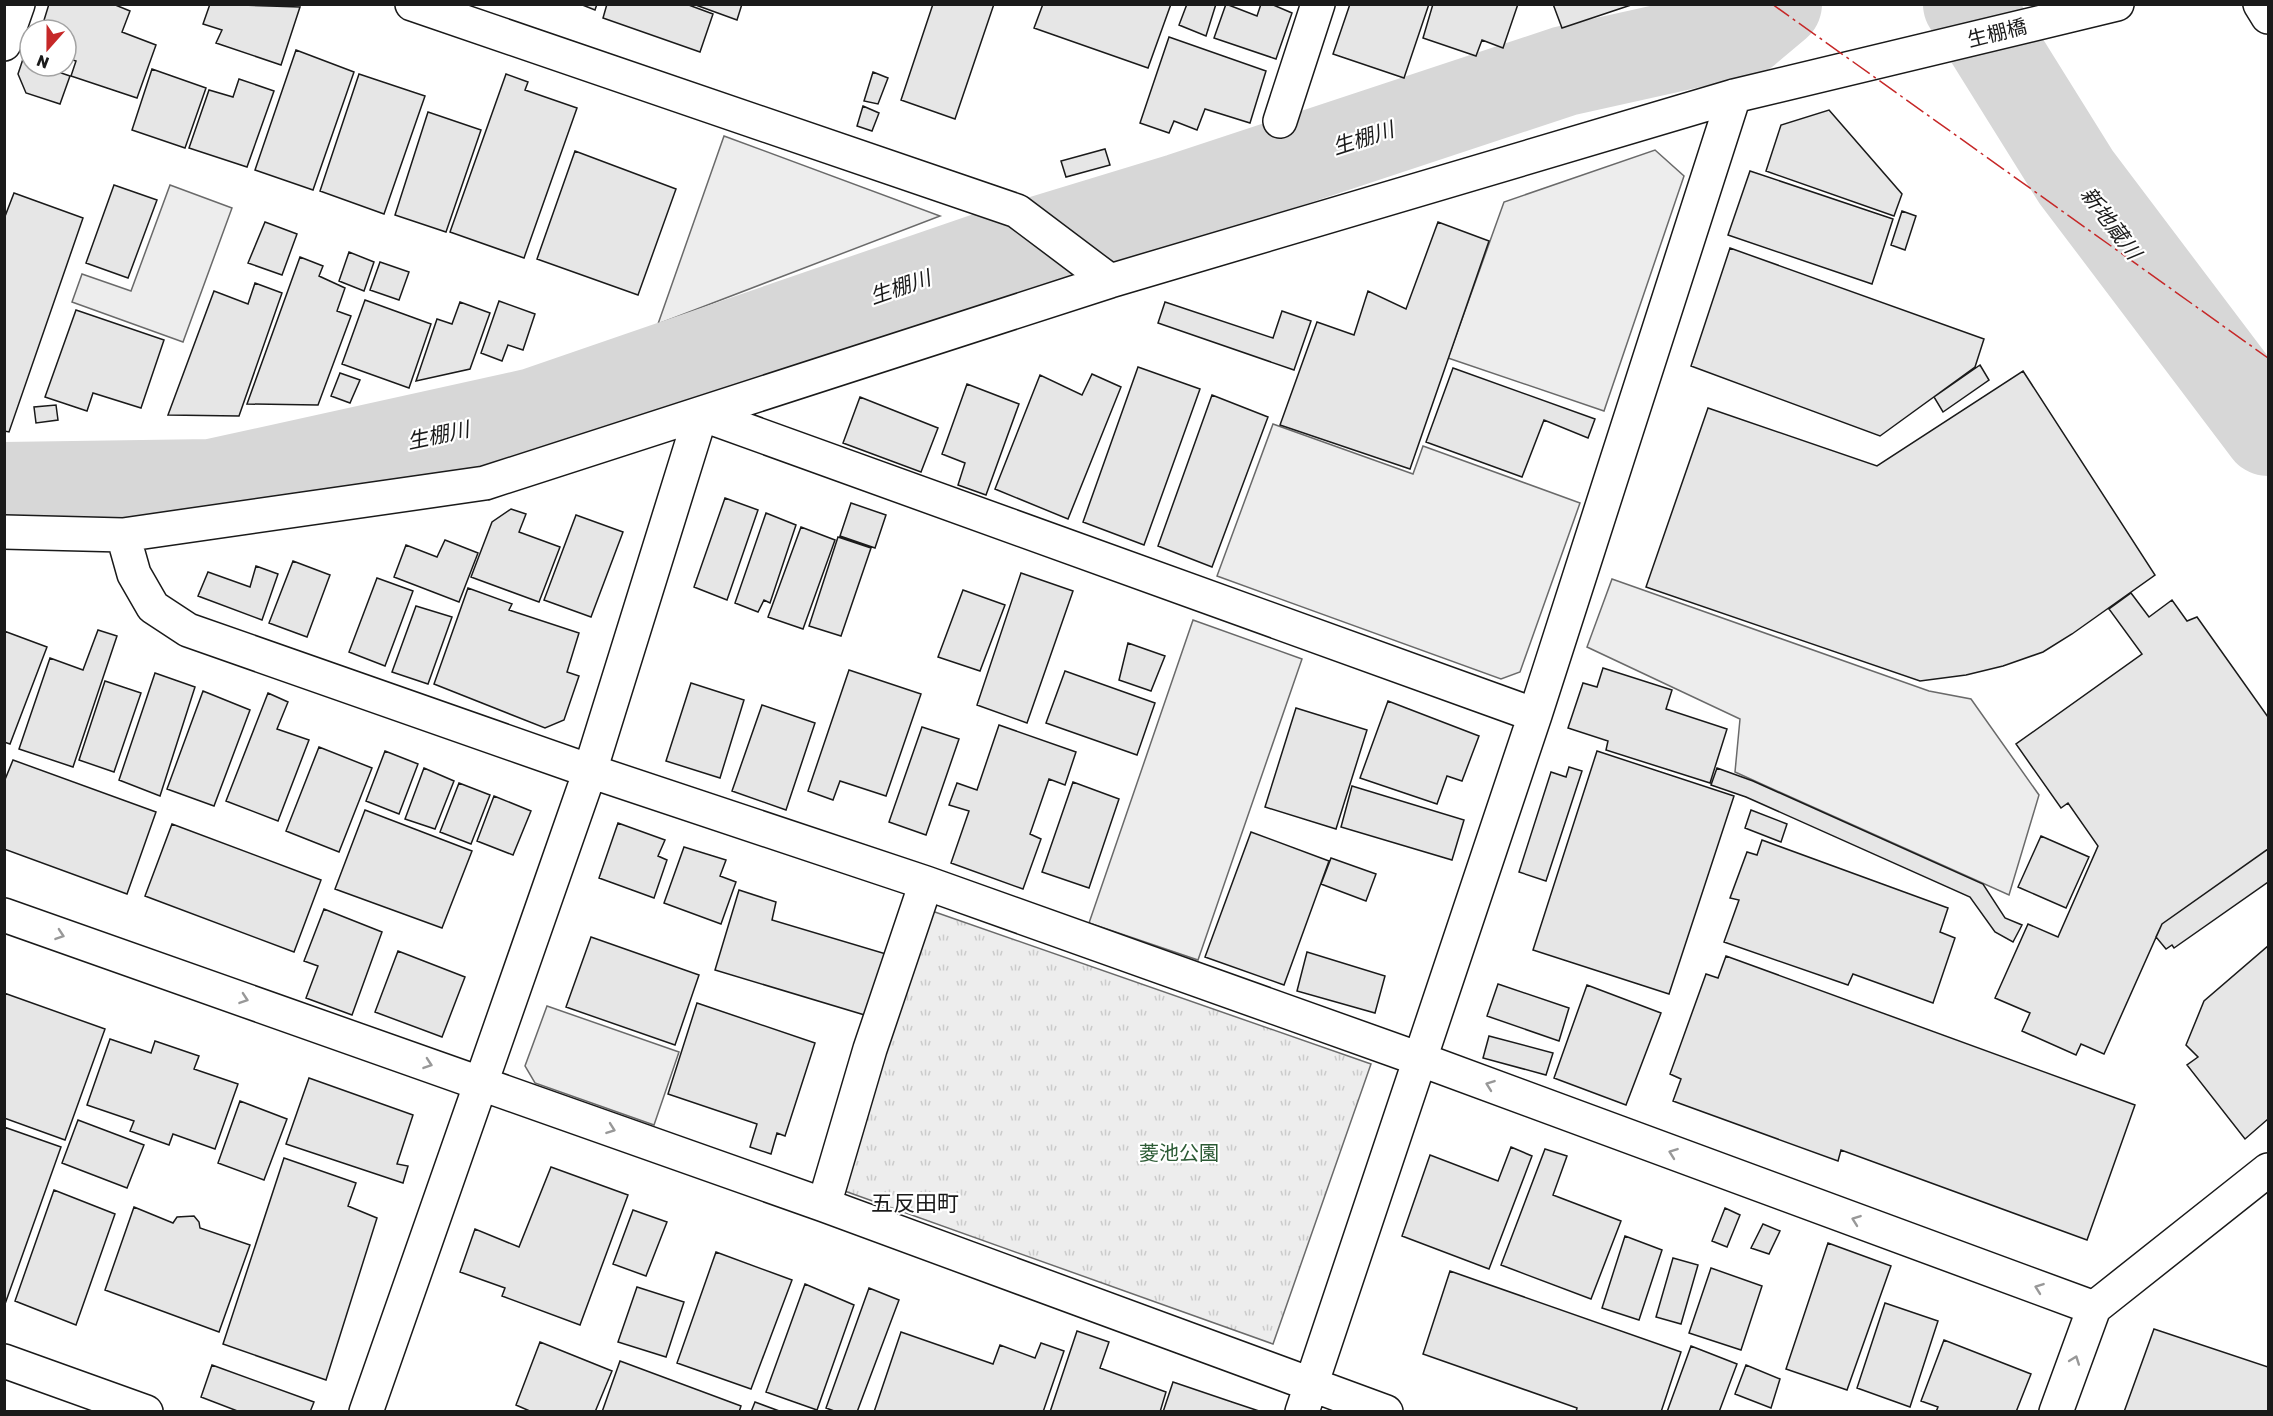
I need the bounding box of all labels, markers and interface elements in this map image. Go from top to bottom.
street label: 生棚橋 [1965,14,2029,52]
north arrow [18,18,78,78]
text: N [34,51,52,72]
water label: 生棚川 [1329,116,1399,160]
water label: 新地蔵川 [2076,182,2147,266]
water label: 生棚川 [866,264,936,309]
water label: 生棚川 [405,416,473,454]
one-way arrow [54,927,65,940]
one-way arrow [238,992,249,1005]
one-way arrow [422,1056,433,1069]
one-way arrow [1485,1080,1496,1092]
one-way arrow [605,1122,616,1134]
park label: 菱池公園 [1139,1141,1219,1165]
one-way arrow [1668,1147,1679,1160]
district label: 五反田町 [871,1190,959,1217]
one-way arrow [1851,1215,1862,1228]
one-way arrow [2034,1282,2045,1295]
one-way arrow [2067,1355,2080,1366]

